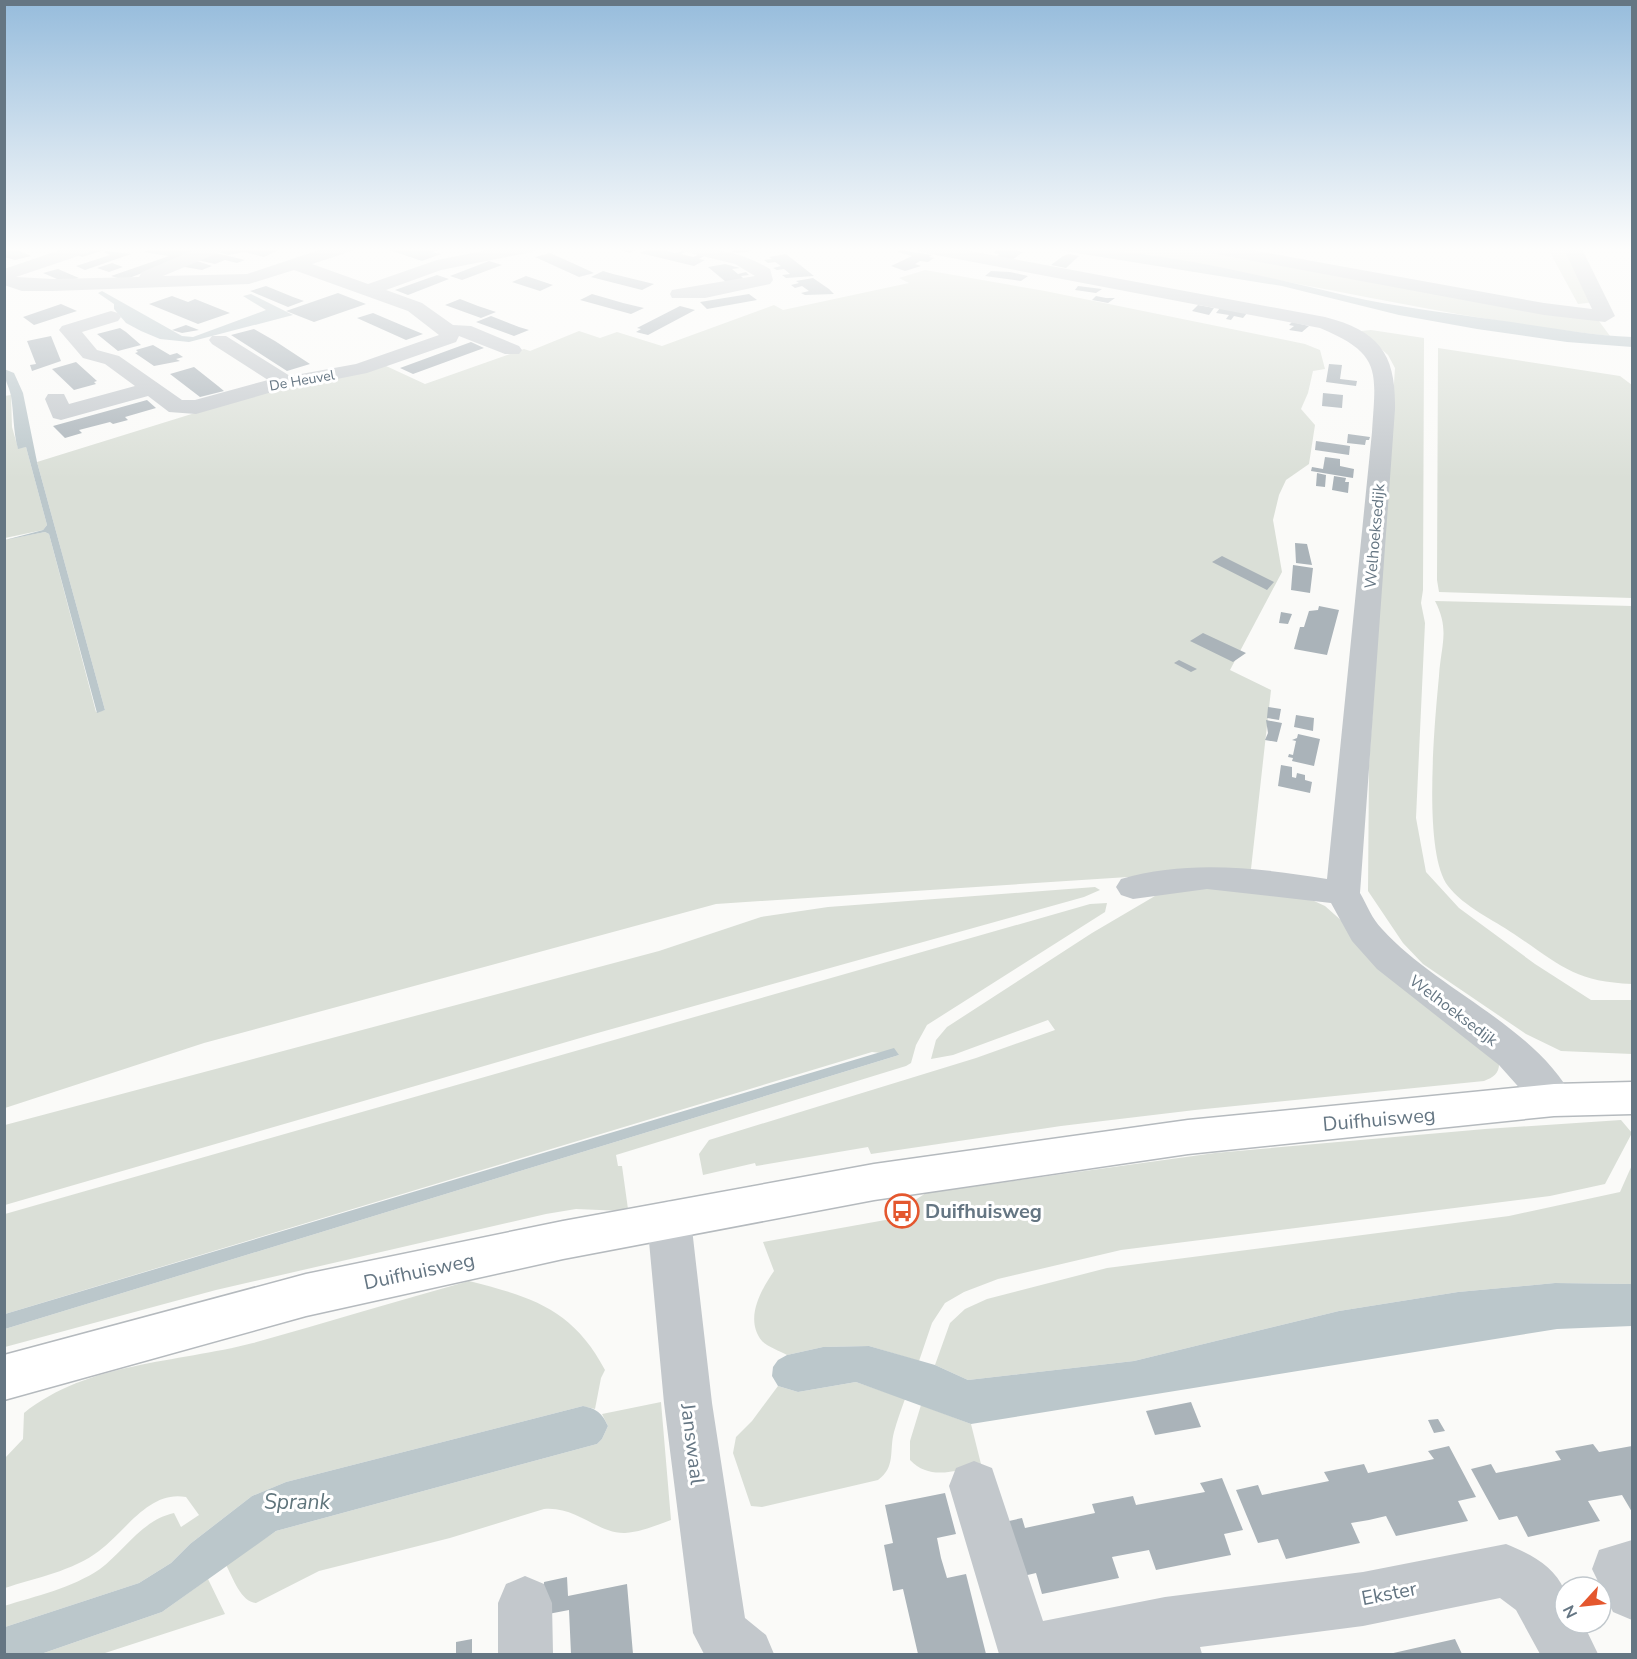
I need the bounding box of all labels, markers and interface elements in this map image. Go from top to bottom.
street label: De Heuvel [268,365,337,396]
street label: Welhoeksedijk [1359,482,1391,590]
street label: Welhoeksedijk [1405,970,1503,1052]
street label: Duifhuisweg [1322,1101,1437,1138]
bus stop icon: Duifhuisweg [884,1193,920,1229]
place label: Duifhuisweg [925,1198,1042,1225]
street label: Duifhuisweg [361,1247,477,1296]
street label: Janswaal [674,1401,711,1486]
water label: Sprank [264,1488,331,1516]
street label: Ekster [1359,1575,1419,1612]
north arrow [1553,1575,1613,1635]
text: N [1558,1601,1583,1622]

